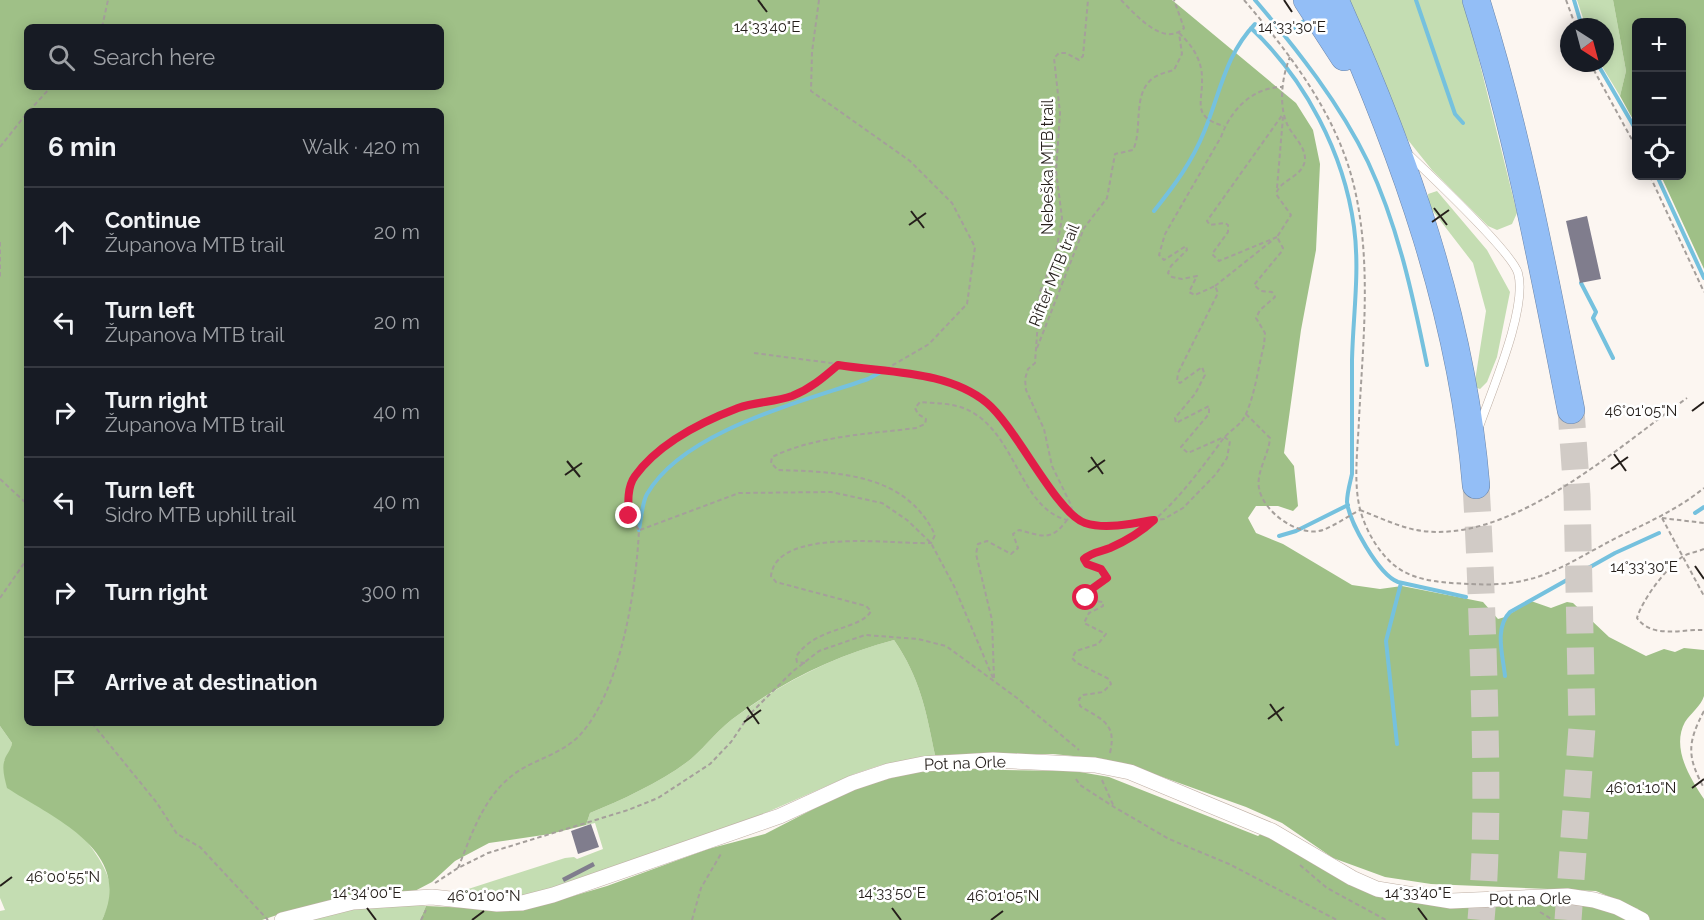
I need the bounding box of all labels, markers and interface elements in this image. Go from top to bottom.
text: 14°33'40"E [734,18,800,36]
text: 14°33'30"E [1258,18,1326,36]
north arrow [1560,18,1614,72]
map controls [1632,18,1686,180]
button: + [1632,18,1686,72]
search box [24,24,444,90]
icon: search [45,41,78,74]
text: Search here [93,44,215,70]
button: − [1632,72,1686,126]
street label: Nebeška MTB trail [1038,98,1057,235]
button: locate [1632,126,1686,180]
text: 6 min [48,132,117,162]
text: Walk · 420 m [302,135,420,159]
text: Continue [105,207,201,233]
icon: ahead [48,216,81,249]
text: 20 m [374,220,420,244]
street label: Rifter MTB trail [1025,220,1083,329]
text: Županova MTB trail [105,233,285,257]
text: Turn left [105,297,195,323]
icon: left [48,306,81,339]
text: 20 m [374,310,420,334]
text: Županova MTB trail [105,323,285,347]
text: Turn right [105,387,208,413]
icon: right [48,396,81,429]
text: 40 m [373,400,420,424]
text: 46°01'05"N [1605,402,1677,420]
text: Županova MTB trail [105,413,285,437]
text: Turn left [105,477,195,503]
icon: left [48,486,81,519]
text: 40 m [373,490,420,514]
route end [615,502,641,528]
text: Sidro MTB uphill trail [105,503,296,527]
text: 14°33'30"E [1610,558,1678,576]
icon: right [48,576,81,609]
text: Turn right [105,579,208,605]
text: 300 m [361,580,420,604]
route start [1072,584,1098,610]
icon: arrive [48,666,81,699]
text: Arrive at destination [105,669,318,695]
street label: Pot na Orle [924,752,1006,774]
text: 46°01'10"N [1606,779,1676,797]
text: 46°00'55"N [26,868,100,886]
text: 14°34'00"E [333,884,402,902]
text: 14°33'50"E [858,884,926,902]
text: 14°33'40"E [1385,884,1451,902]
text: 46°01'00"N [447,887,521,905]
text: 46°01'05"N [967,887,1039,905]
street label: Pot na Orle [1489,889,1571,909]

